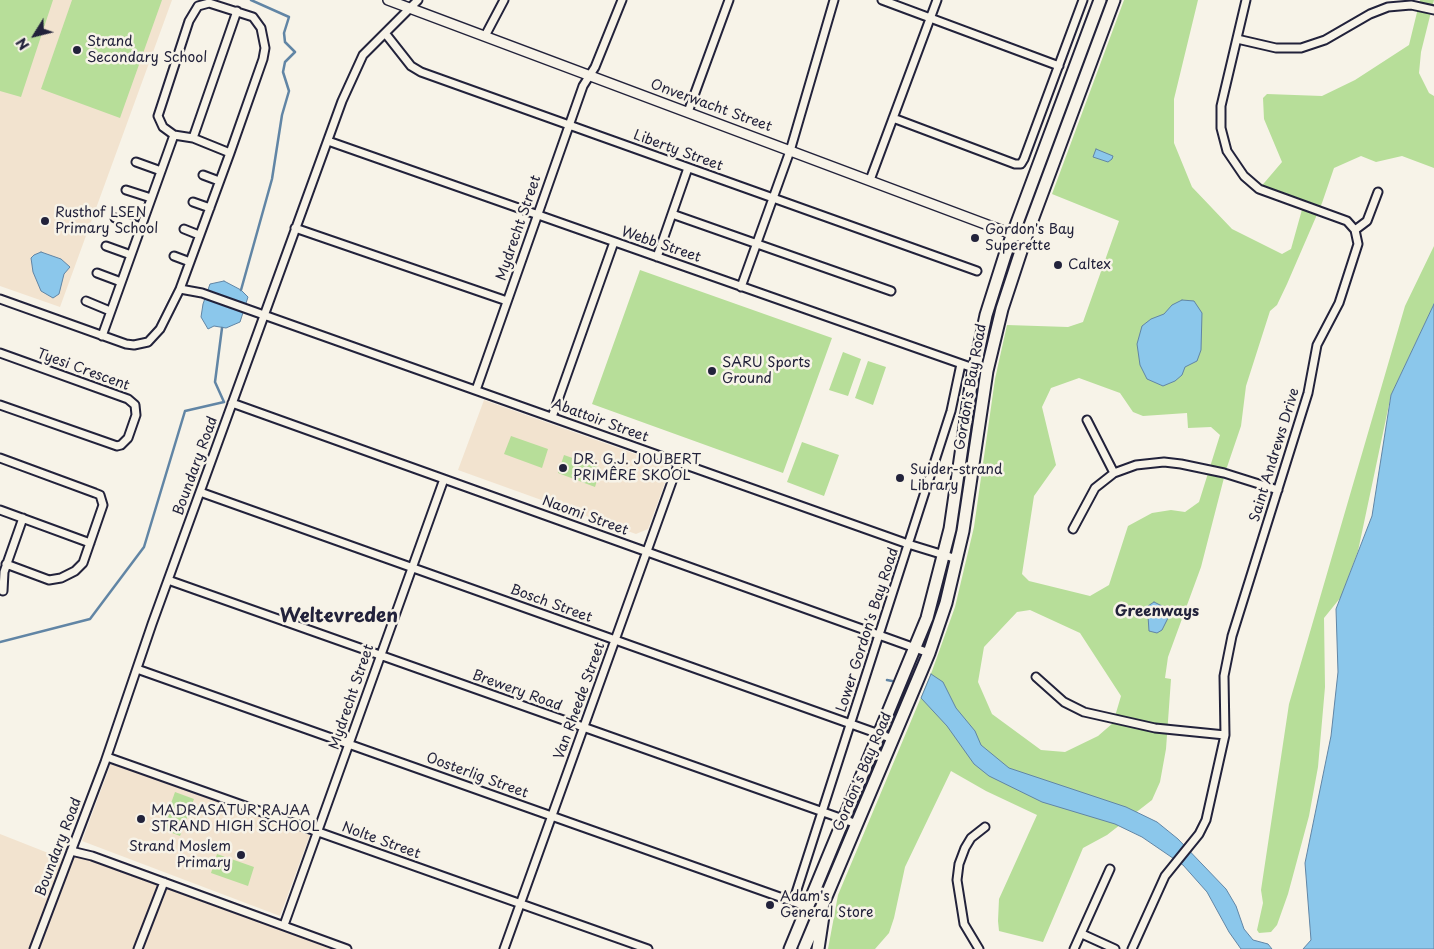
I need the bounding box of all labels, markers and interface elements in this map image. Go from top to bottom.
north arrow [10,10,60,60]
text: N [11,33,34,55]
place label: Strand Secondary School [87,34,207,66]
marker: Strand Secondary School [71,44,83,56]
street label: Onverwacht Street [648,76,774,136]
street label: Liberty Street [631,127,725,175]
street label: Mydrecht Street [493,173,545,283]
place label: Rusthof LSEN Primary School [55,205,158,238]
marker: Rusthof LSEN Primary School [39,215,51,227]
place label: Gordon's Bay Superette [985,222,1074,254]
street label: Webb Street [619,224,703,266]
marker: Gordon's Bay Superette [969,232,981,244]
place label: Caltex [1068,257,1111,273]
marker: Caltex [1052,259,1064,271]
street label: Gordon's Bay Road [952,323,990,451]
street label: Tyesi Crescent [34,345,132,395]
place label: SARU Sports Ground [722,355,810,388]
marker: SARU Sports Ground [706,365,718,377]
street label: Saint Andrews Drive [1247,386,1303,524]
street label: Abattoir Street [549,396,651,446]
street label: Boundary Road [170,414,222,518]
place label: DR. G.J. JOUBERT PRIMÊRE SKOOL [573,452,701,484]
marker: DR. G.J. JOUBERT PRIMÊRE SKOOL [557,462,569,474]
place label: Suider-strand Library [910,462,1003,494]
marker: Suider-strand Library [894,472,906,484]
street label: Naomi Street [540,493,630,539]
street label: Lower Gordon's Bay Road [833,546,903,714]
street label: Bosch Street [508,581,594,627]
district label: Greenways [1115,603,1199,621]
district label: Weltevreden [280,606,398,628]
street label: Van Rheede Street [551,640,609,762]
street label: Mydrecht Street [326,642,378,752]
street label: Brewery Road [470,667,564,715]
street label: Gordon's Bay Road [830,710,896,834]
street label: Oosterlig Street [424,750,530,802]
street label: Boundary Road [33,795,85,899]
place label: MADRASATUR RAJAA STRAND HIGH SCHOOL [151,803,320,836]
marker: MADRASATUR RAJAA STRAND HIGH SCHOOL [135,813,147,825]
street label: Nolte Street [339,819,423,863]
place label: Strand Moslem Primary [129,839,231,872]
marker: Strand Moslem Primary [235,849,247,861]
place label: Adam's General Store [780,889,874,922]
marker: Adam's General Store [764,899,776,911]

